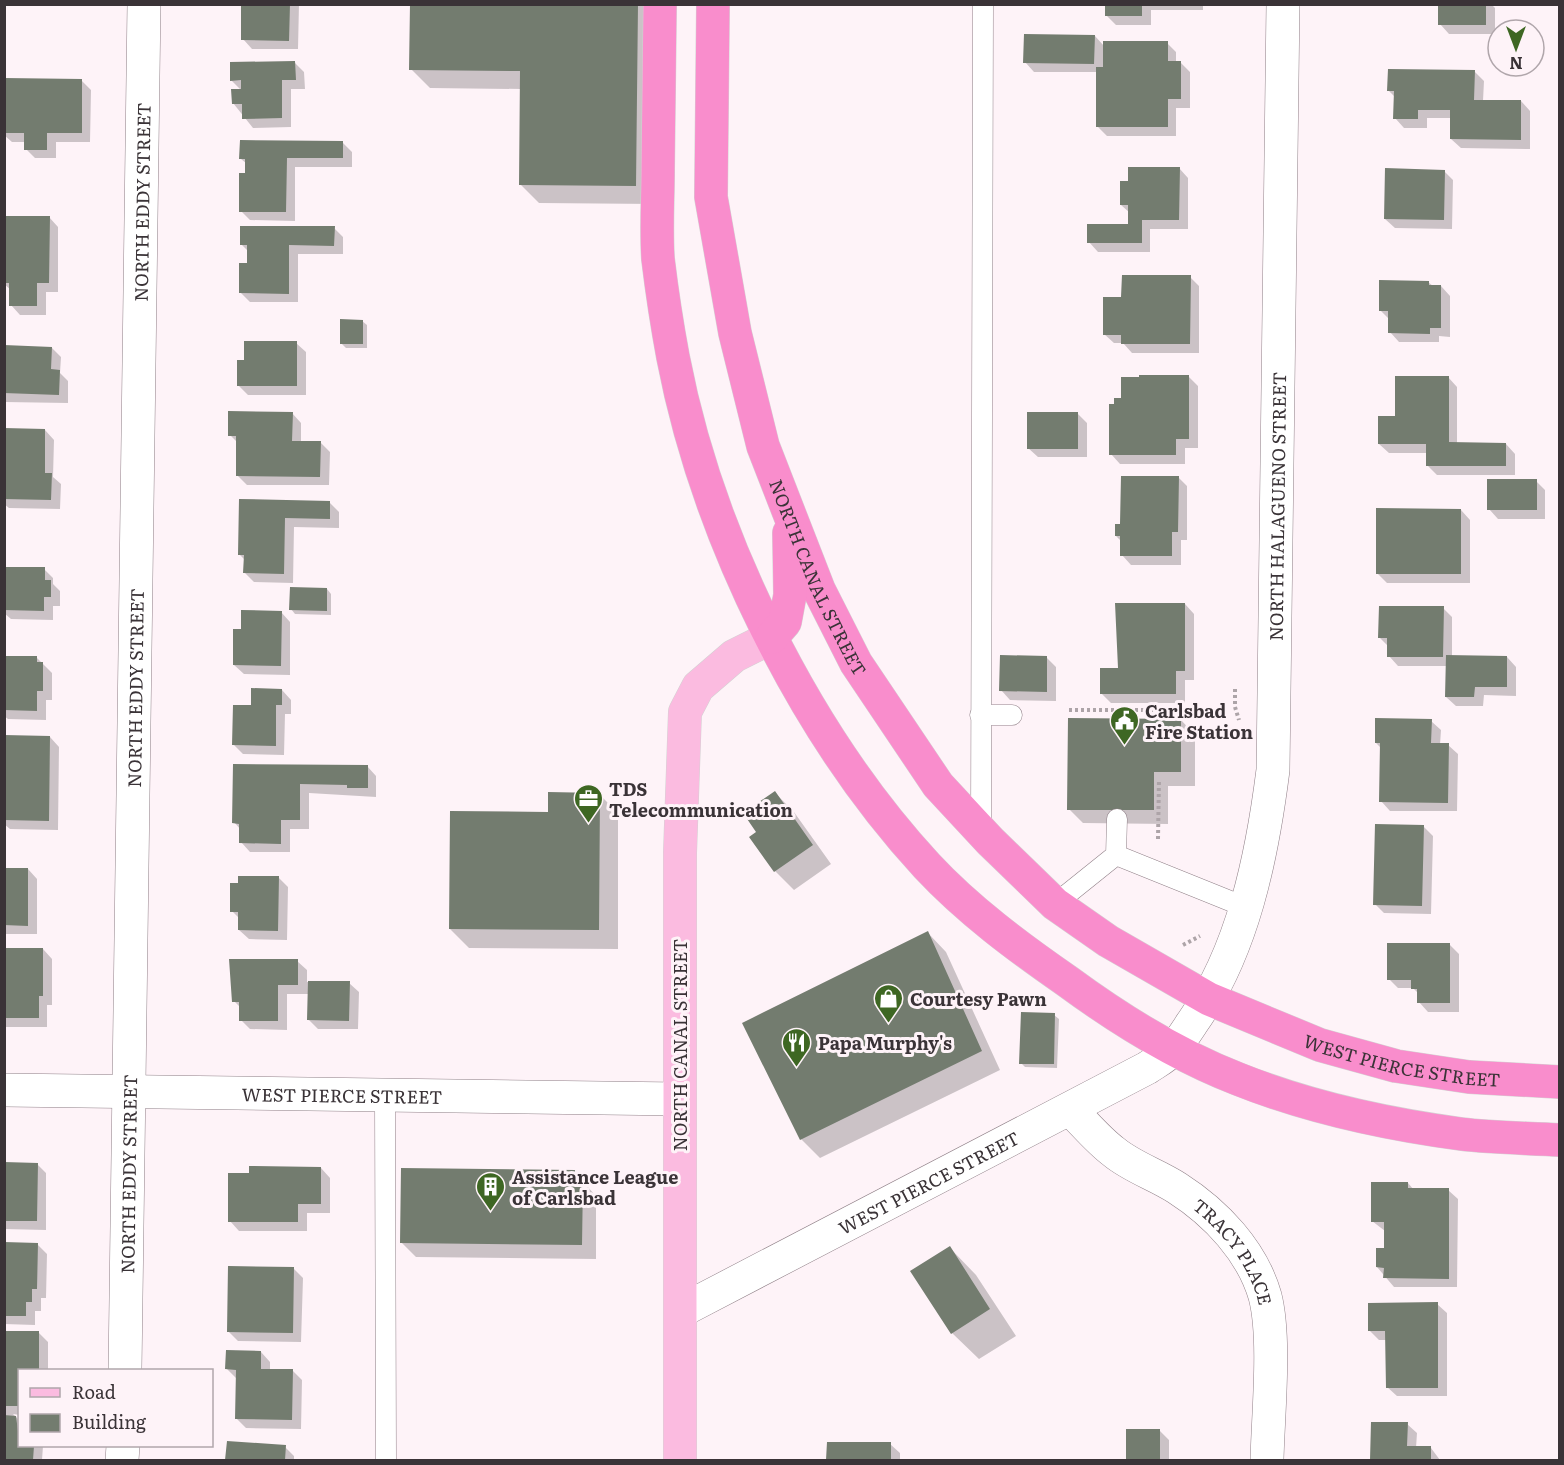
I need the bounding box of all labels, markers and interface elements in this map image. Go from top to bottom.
north arrow [1486,18,1546,78]
text: N [1509,52,1523,76]
street label: NORTH EDDY STREET [126,102,156,302]
street label: NORTH HALAGUENO STREET [1261,372,1292,641]
street label: NORTH CANAL STREET [764,475,874,681]
street label: NORTH EDDY STREET [120,588,149,788]
place label: Carlsbad Fire Station [1145,697,1253,745]
public building icon: Carlsbad Fire Station [1108,704,1140,746]
place label: TDS Telecommunication [609,775,793,823]
office icon: TDS Telecommunication [572,782,604,824]
street label: NORTH CANAL STREET [666,939,693,1151]
shop icon: Courtesy Pawn [873,982,905,1024]
place label: Courtesy Pawn [910,985,1047,1012]
restaurant icon: Papa Murphy's [781,1026,813,1068]
street label: WEST PIERCE STREET [1300,1026,1501,1092]
place label: Papa Murphy's [818,1029,952,1056]
street label: NORTH EDDY STREET [113,1074,143,1274]
street label: WEST PIERCE STREET [241,1080,442,1109]
street label: WEST PIERCE STREET [833,1124,1024,1240]
place label: Assistance League of Carlsbad [512,1163,678,1211]
building icon: Assistance League of Carlsbad [475,1170,507,1212]
street label: TRACY PLACE [1188,1191,1280,1307]
legend [18,1369,213,1447]
text: Road [72,1378,116,1405]
text: Building [72,1408,147,1435]

